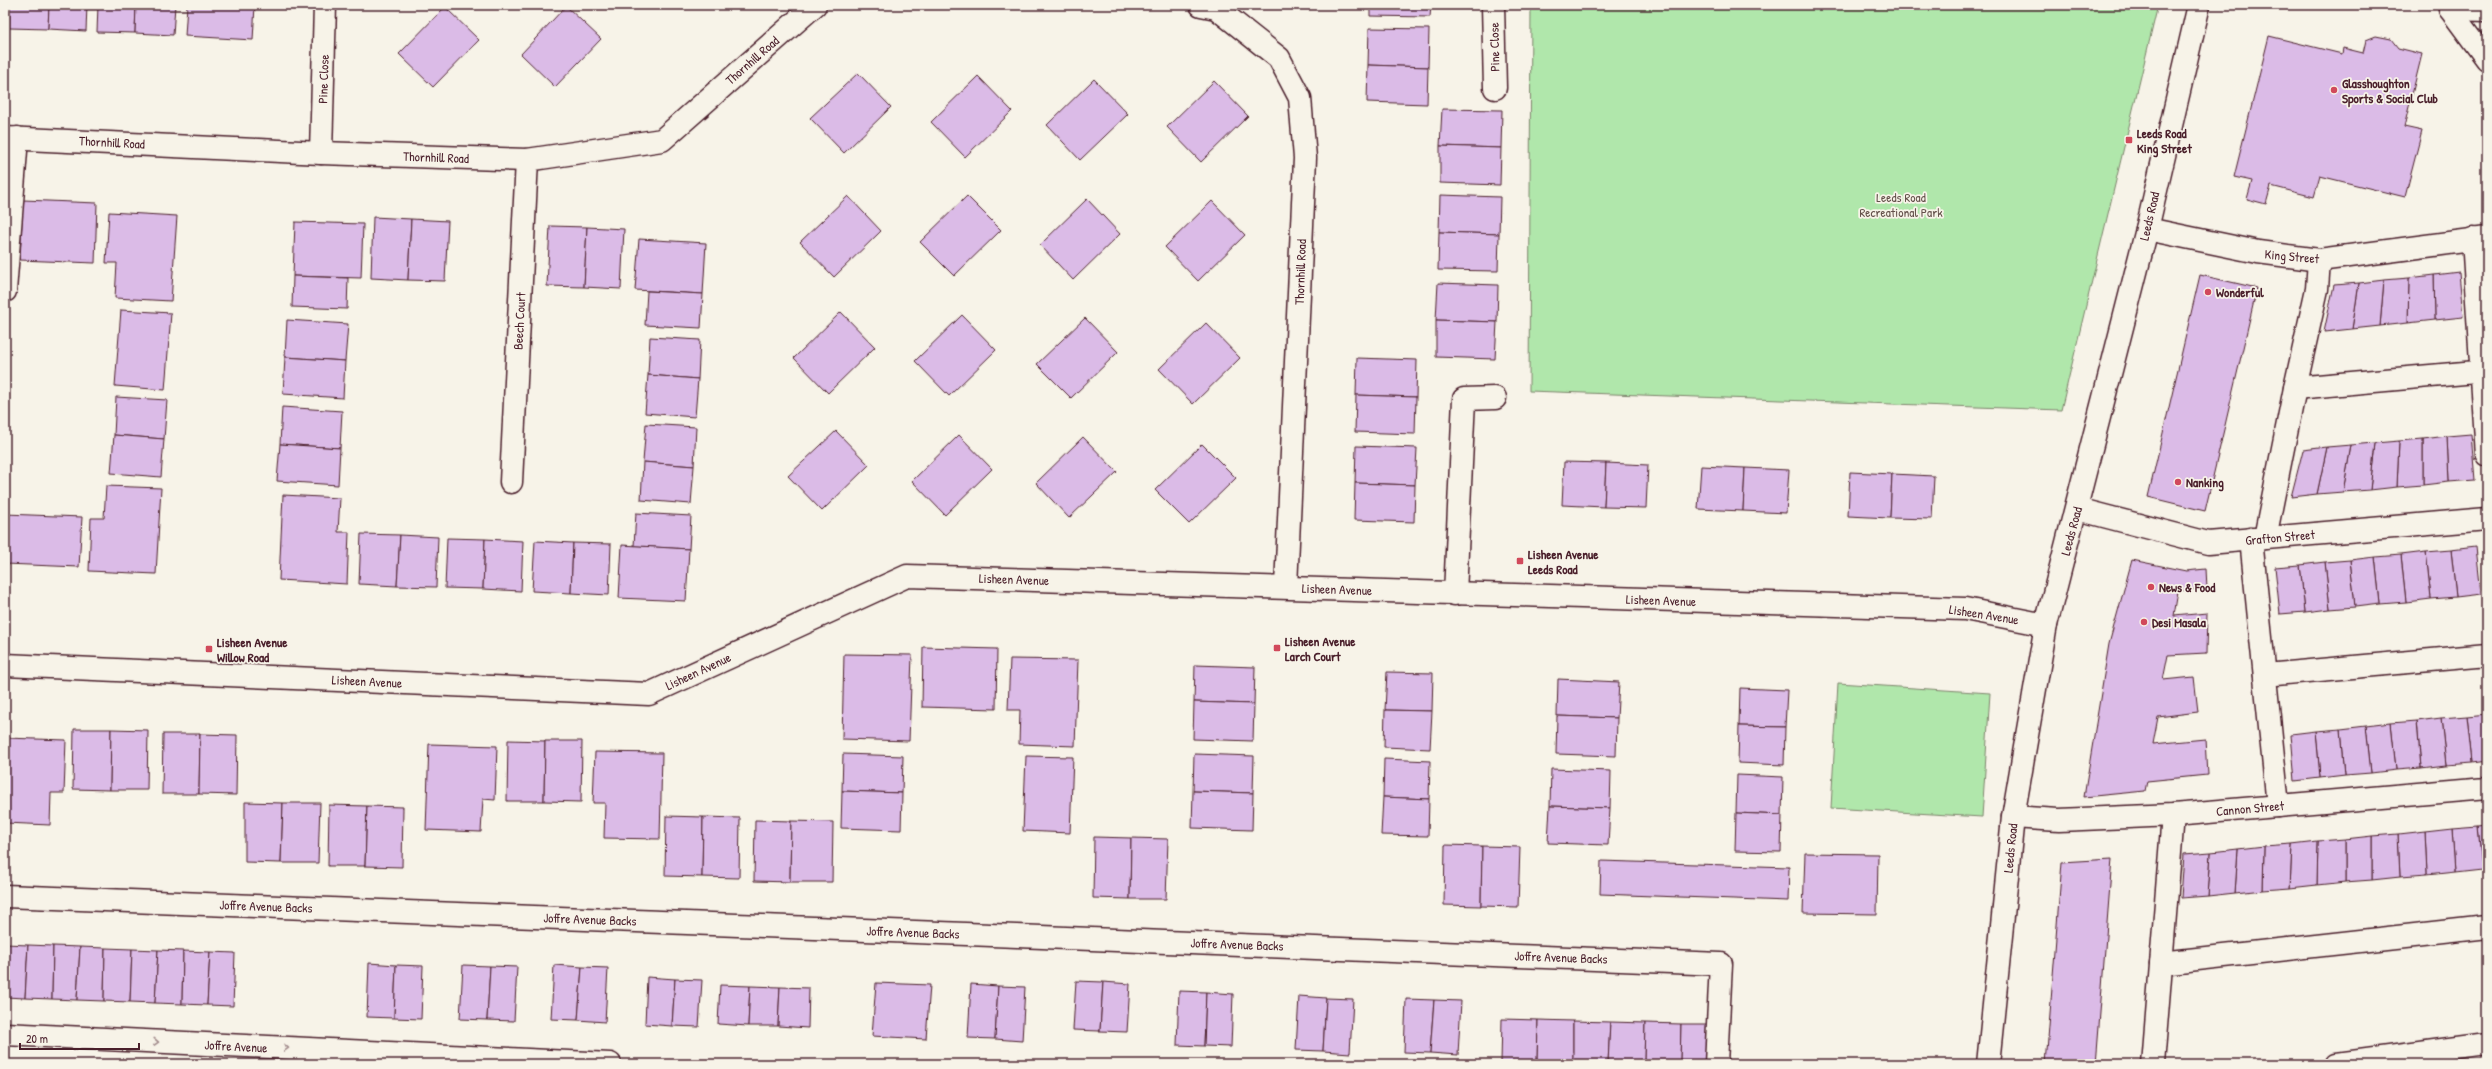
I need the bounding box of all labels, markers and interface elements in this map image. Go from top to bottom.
street label: Pine Close [1485,22,1503,72]
street label: Thornhill Road [721,32,783,88]
street label: Pine Close [313,54,333,104]
place label: Glasshoughton Sports & Social Club [2342,74,2439,108]
marker: Glasshoughton Sports & Social Club [2329,85,2339,95]
place label: Leeds Road King Street [2137,124,2192,158]
street label: Thornhill Road [79,131,145,153]
marker: Leeds Road King Street [2124,135,2134,145]
street label: Thornhill Road [403,147,469,167]
park label: Leeds Road Recreational Park [1859,188,1943,221]
street label: Leeds Road [2135,190,2163,242]
street label: Thornhill Road [1290,239,1310,305]
street label: King Street [2264,245,2321,267]
place label: Wonderful [2216,283,2264,301]
marker: Wonderful [2203,287,2213,297]
street label: Beech Court [509,291,530,350]
place label: Nanking [2186,473,2224,492]
marker: Nanking [2173,477,2183,487]
street label: Leeds Road [2056,505,2086,557]
street label: Grafton Street [2244,525,2316,549]
place label: Lisheen Avenue Leeds Road [1528,545,1599,578]
marker: Lisheen Avenue Leeds Road [1515,556,1525,566]
street label: Lisheen Avenue [979,569,1049,589]
place label: News & Food [2159,578,2216,596]
street label: Lisheen Avenue [1302,579,1372,599]
marker: News & Food [2146,582,2156,592]
street label: Lisheen Avenue [1626,590,1696,610]
street label: Lisheen Avenue [1948,600,2020,628]
place label: Desi Masala [2152,613,2207,631]
marker: Desi Masala [2139,617,2149,627]
place label: Lisheen Avenue Larch Court [1285,632,1356,665]
place label: Lisheen Avenue Willow Road [217,633,288,666]
marker: Lisheen Avenue Larch Court [1272,643,1282,653]
marker: Lisheen Avenue Willow Road [204,644,214,654]
street label: Lisheen Avenue [662,648,734,694]
street label: Lisheen Avenue [331,670,403,692]
street label: Cannon Street [2215,796,2285,820]
street label: Leeds Road [1998,822,2022,874]
street label: Joffre Avenue Backs [219,895,313,917]
street label: Joffre Avenue Backs [543,908,637,930]
street label: Joffre Avenue Backs [866,921,960,943]
street label: Joffre Avenue Backs [1190,933,1284,955]
street label: Joffre Avenue Backs [1514,946,1608,968]
scale bar [20,1025,139,1051]
text: 20 m [26,1030,48,1047]
street label: Joffre Avenue [204,1035,268,1057]
one-way arrow [153,1037,159,1046]
one-way arrow [283,1044,289,1053]

